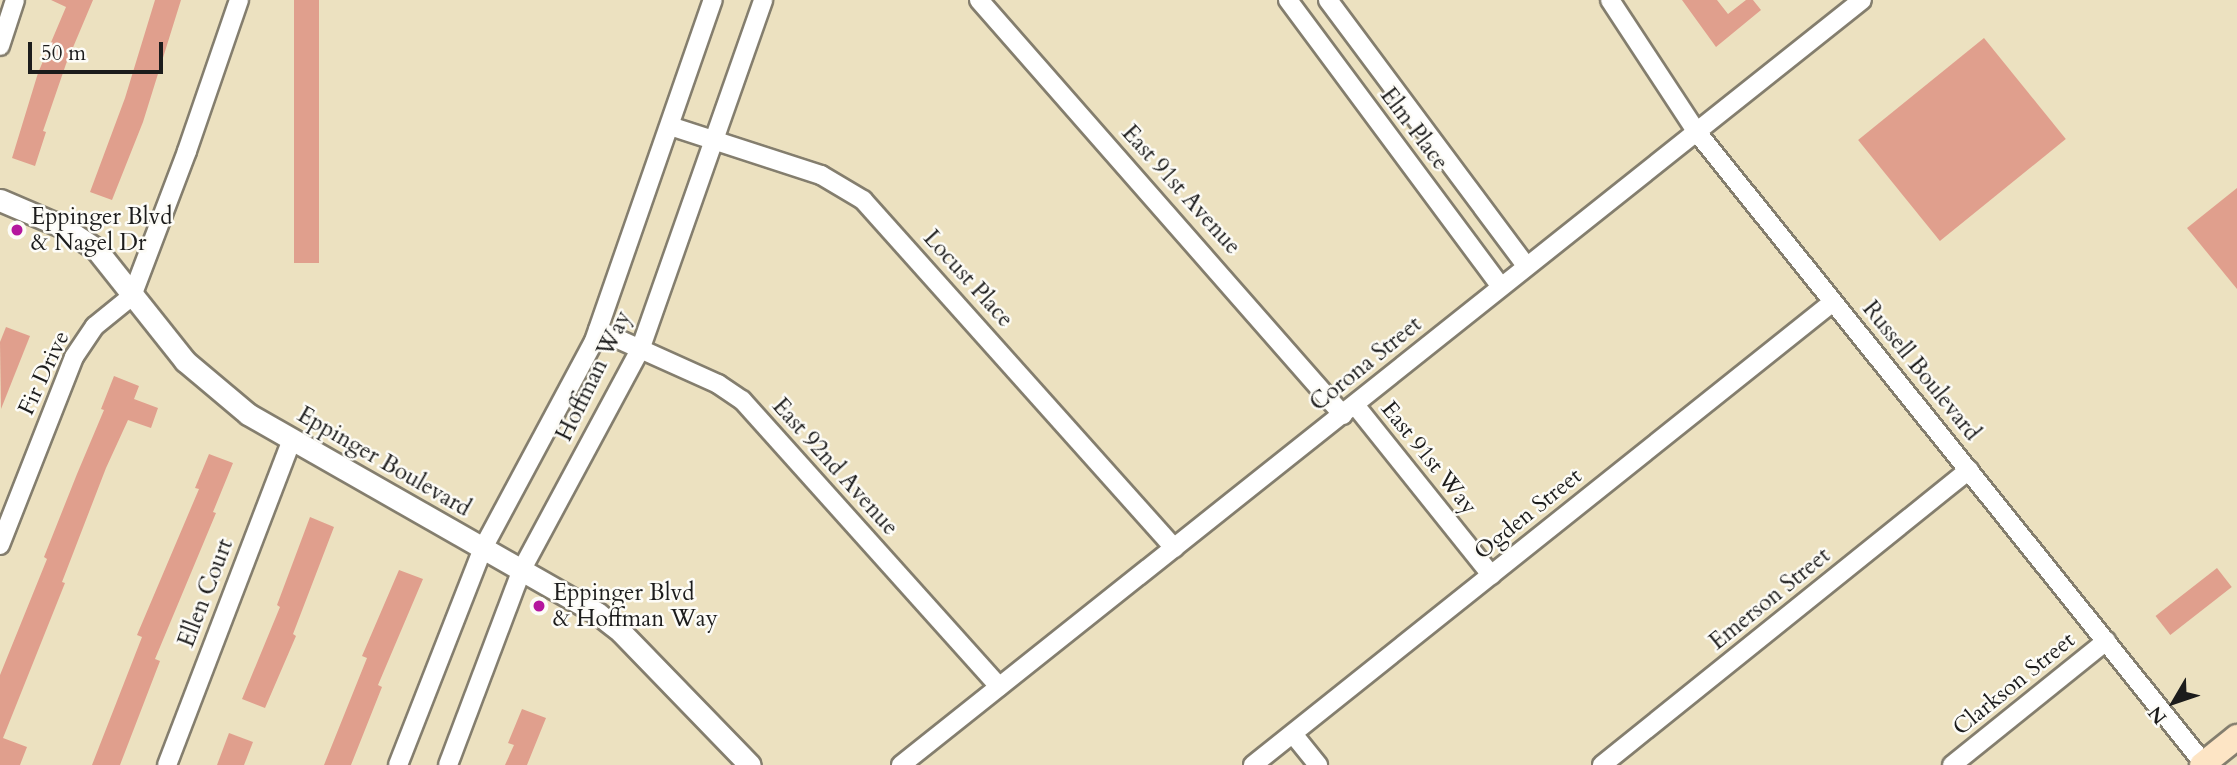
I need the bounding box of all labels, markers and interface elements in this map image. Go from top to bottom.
scale bar [32,28,166,72]
text: 50 m [41,39,86,68]
street label: Elm Place [1374,82,1454,176]
street label: East 91st Avenue [1116,120,1246,260]
place label: Eppinger Blvd & Nagel Dr [31,203,172,257]
marker: Eppinger Blvd & Nagel Dr [9,222,25,238]
street label: Locust Place [917,225,1019,333]
street label: Russell Boulevard [1856,296,1986,446]
street label: Hoffman Way [551,306,637,446]
street label: Corona Street [1305,311,1427,417]
street label: Fir Drive [13,326,75,420]
street label: East 92nd Avenue [766,393,904,541]
street label: East 91st Way [1375,396,1483,520]
street label: Eppinger Boulevard [293,401,475,523]
street label: Ogden Street [1469,462,1587,566]
street label: Ellen Court [173,535,239,651]
street label: Emerson Street [1704,542,1836,656]
place label: Eppinger Blvd & Hoffman Way [553,579,718,633]
marker: Eppinger Blvd & Hoffman Way [531,598,547,614]
street label: Clarkson Street [1948,626,2080,742]
north arrow [2139,667,2209,737]
text: N [2142,701,2173,730]

